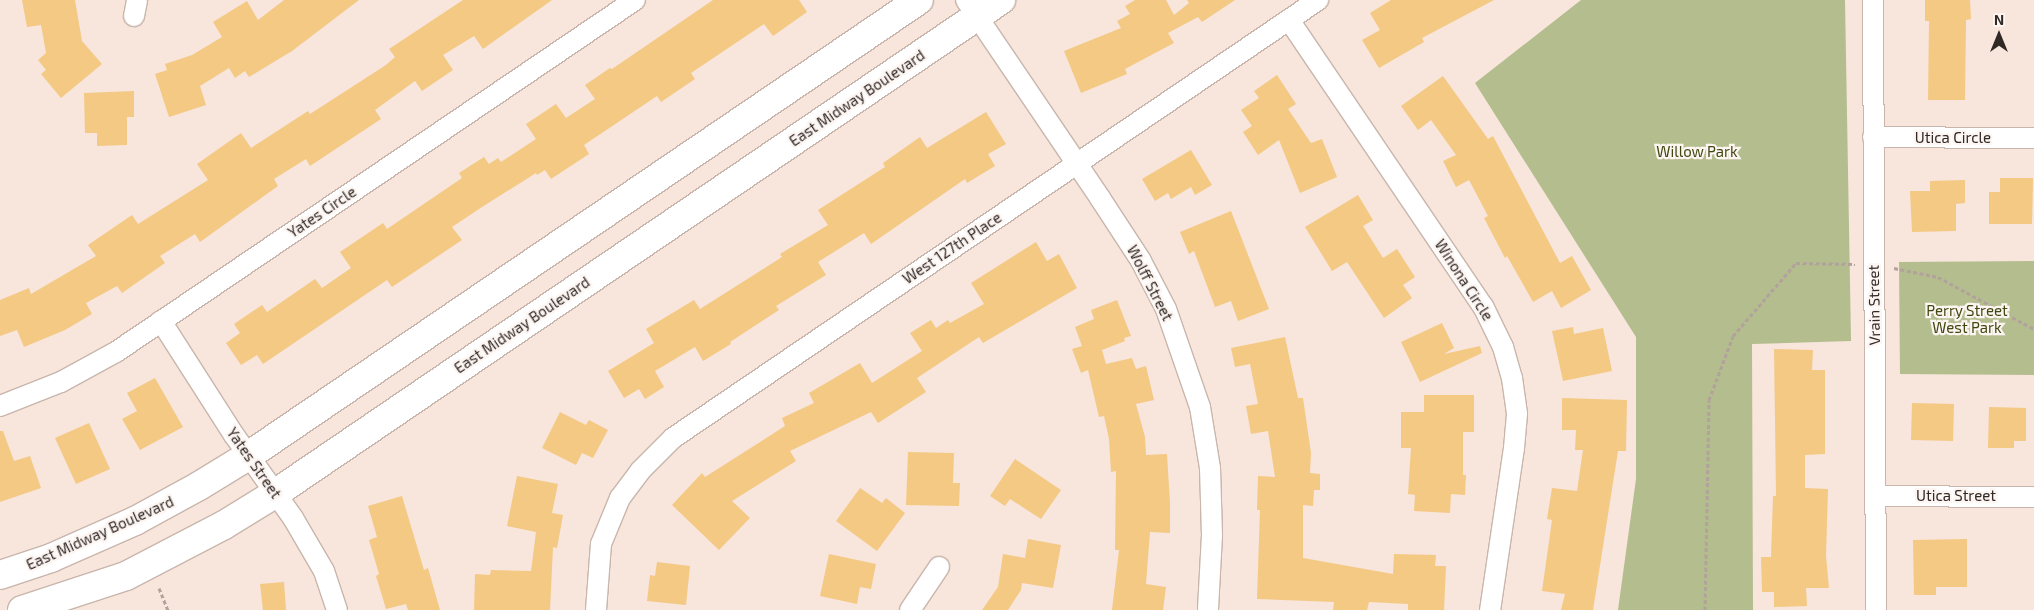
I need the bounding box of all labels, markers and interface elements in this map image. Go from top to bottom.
north arrow [1974,10,2024,60]
text: N [1994,11,2004,28]
street label: East Midway Boulevard [786,46,928,150]
street label: Utica Circle [1915,129,1991,147]
park label: Willow Park [1656,143,1738,161]
street label: Yates Circle [284,183,360,241]
street label: West 127th Place [899,208,1005,288]
street label: Winona Circle [1431,236,1497,324]
street label: Wolff Street [1123,242,1177,324]
street label: Vrain Street [1864,265,1884,345]
street label: East Midway Boulevard [451,273,593,377]
park label: Perry Street West Park [1926,301,2008,336]
street label: Yates Street [223,424,285,502]
street label: Utica Street [1916,487,1996,505]
street label: East Midway Boulevard [23,492,177,574]

